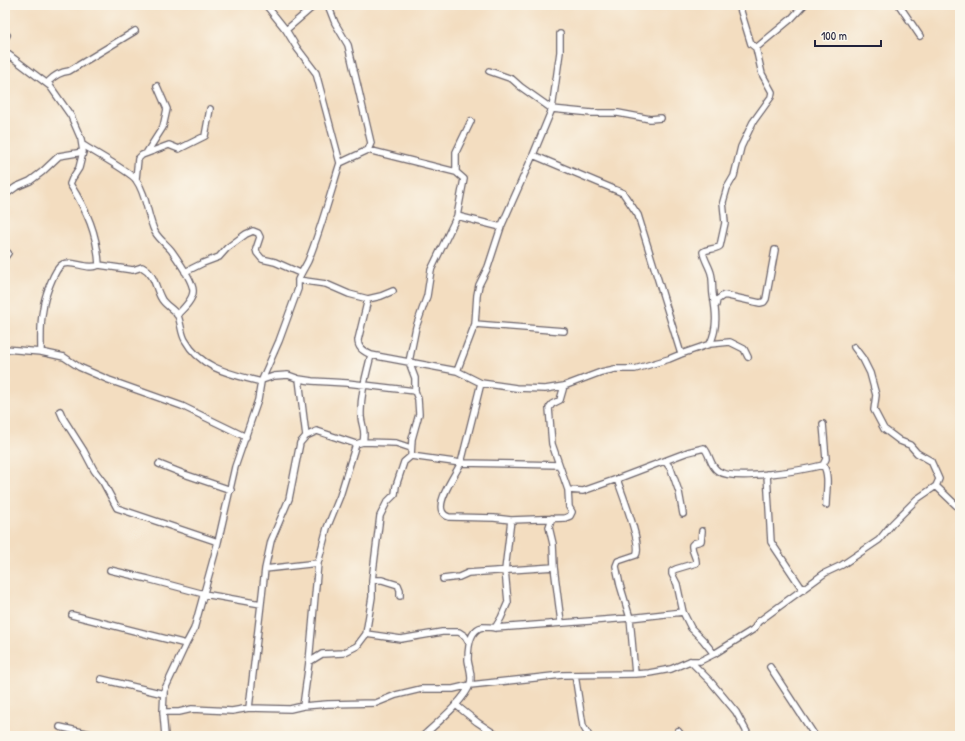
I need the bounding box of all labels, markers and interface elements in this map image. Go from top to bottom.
scale bar [815,22,881,48]
text: 100 m [821,27,847,44]

